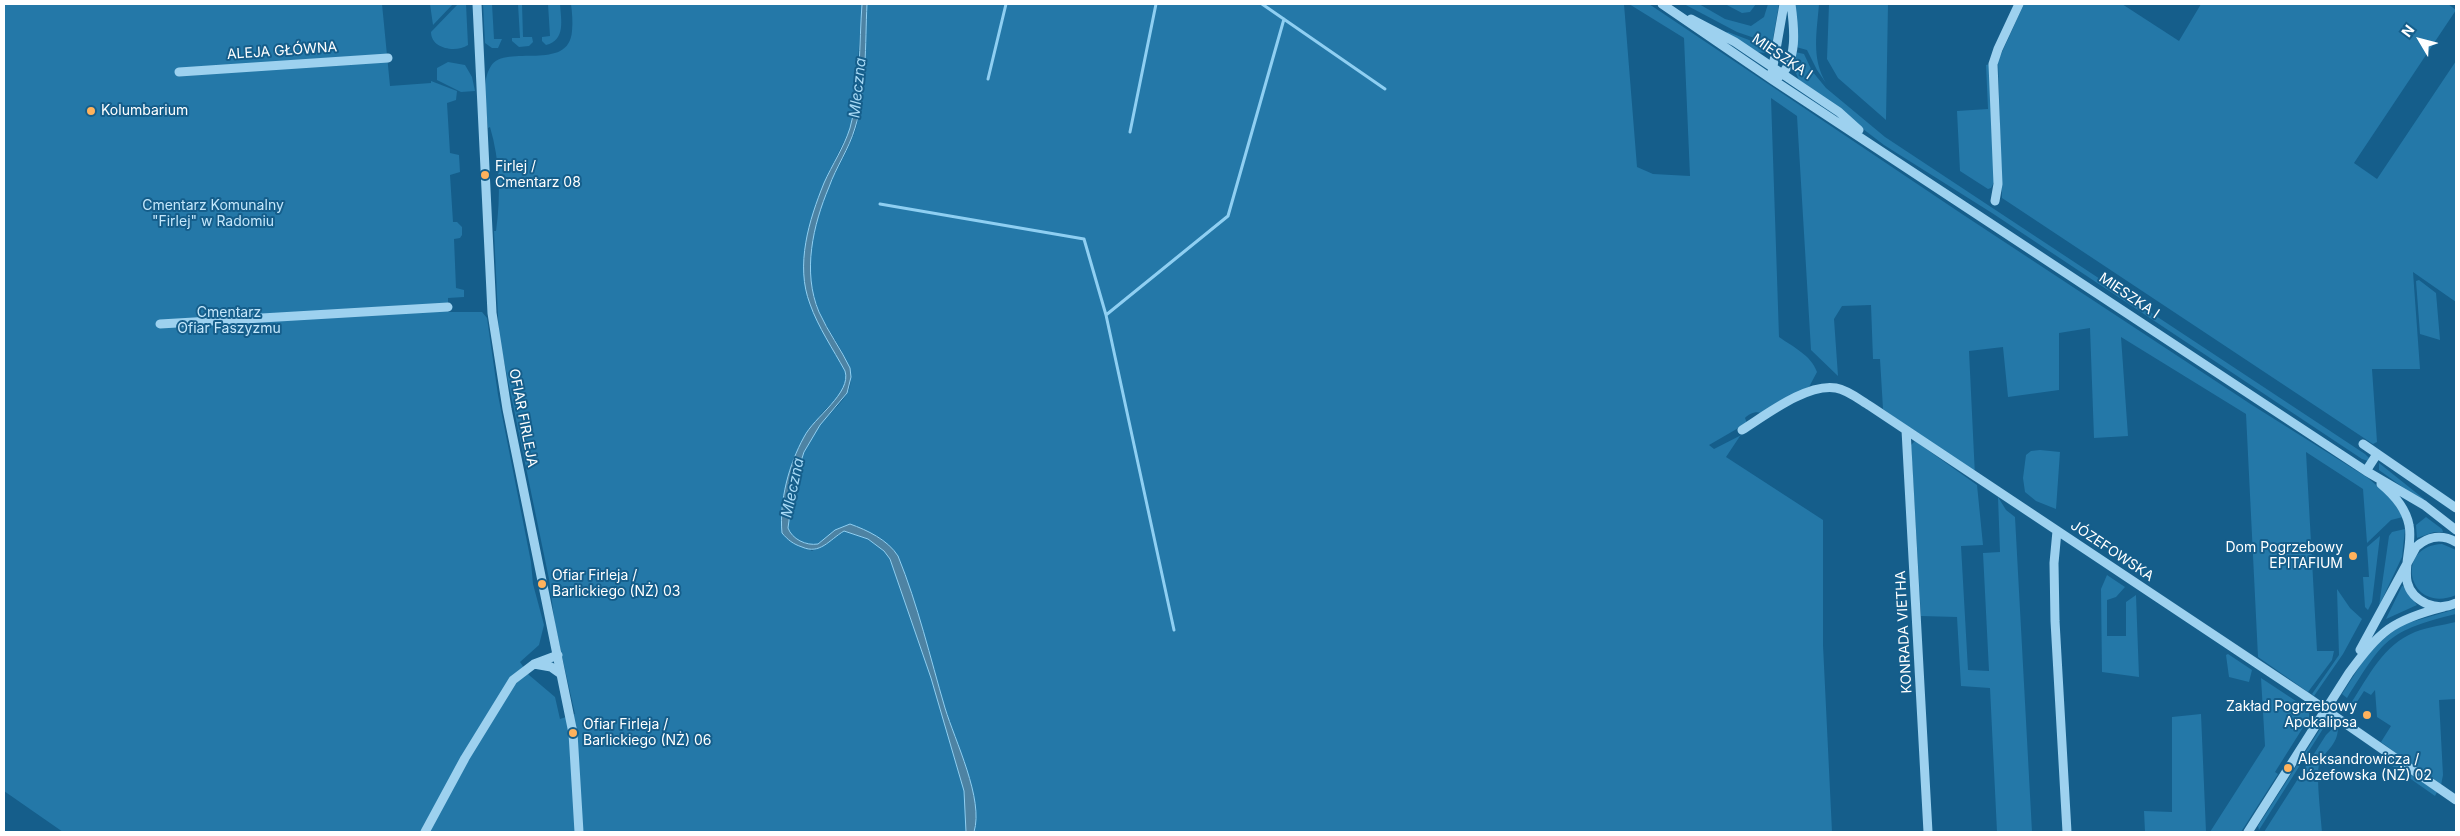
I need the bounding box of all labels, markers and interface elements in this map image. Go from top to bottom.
north arrow [2395,15,2445,65]
text: N [2398,21,2418,40]
street label: MIESZKA I [1749,31,1815,83]
street label: ALEJA GŁÓWNA [226,39,338,63]
water label: Mleczna [846,57,870,119]
place label: Kolumbarium [101,103,188,119]
marker: Kolumbarium [85,105,97,117]
place label: Firlej / Cmentarz 08 [495,159,581,192]
marker: Firlej / Cmentarz 08 [479,169,491,181]
park label: Cmentarz Komunalny "Firlej" w Radomiu [142,198,284,230]
street label: MIESZKA I [2096,270,2162,322]
park label: Cmentarz Ofiar Faszyzmu [177,305,281,338]
street label: OFIAR FIRLEJA [505,367,541,469]
water label: Mleczna [778,457,808,519]
street label: JÓZEFOWSKA [2067,517,2157,585]
place label: Dom Pogrzebowy EPITAFIUM [2225,540,2343,572]
marker: Dom Pogrzebowy EPITAFIUM [2347,550,2359,562]
place label: Ofiar Firleja / Barlickiego (NŻ) 03 [552,568,680,600]
street label: KONRADA VIETHA [1892,570,1916,694]
marker: Ofiar Firleja / Barlickiego (NŻ) 03 [536,578,548,590]
place label: Zakład Pogrzebowy Apokalipsa [2226,699,2357,732]
marker: Zakład Pogrzebowy Apokalipsa [2361,709,2373,721]
place label: Ofiar Firleja / Barlickiego (NŻ) 06 [583,717,711,750]
marker: Ofiar Firleja / Barlickiego (NŻ) 06 [567,727,579,739]
place label: Aleksandrowicza / Józefowska (NŻ) 02 [2298,752,2432,784]
marker: Aleksandrowicza / Józefowska (NŻ) 02 [2282,762,2294,774]

